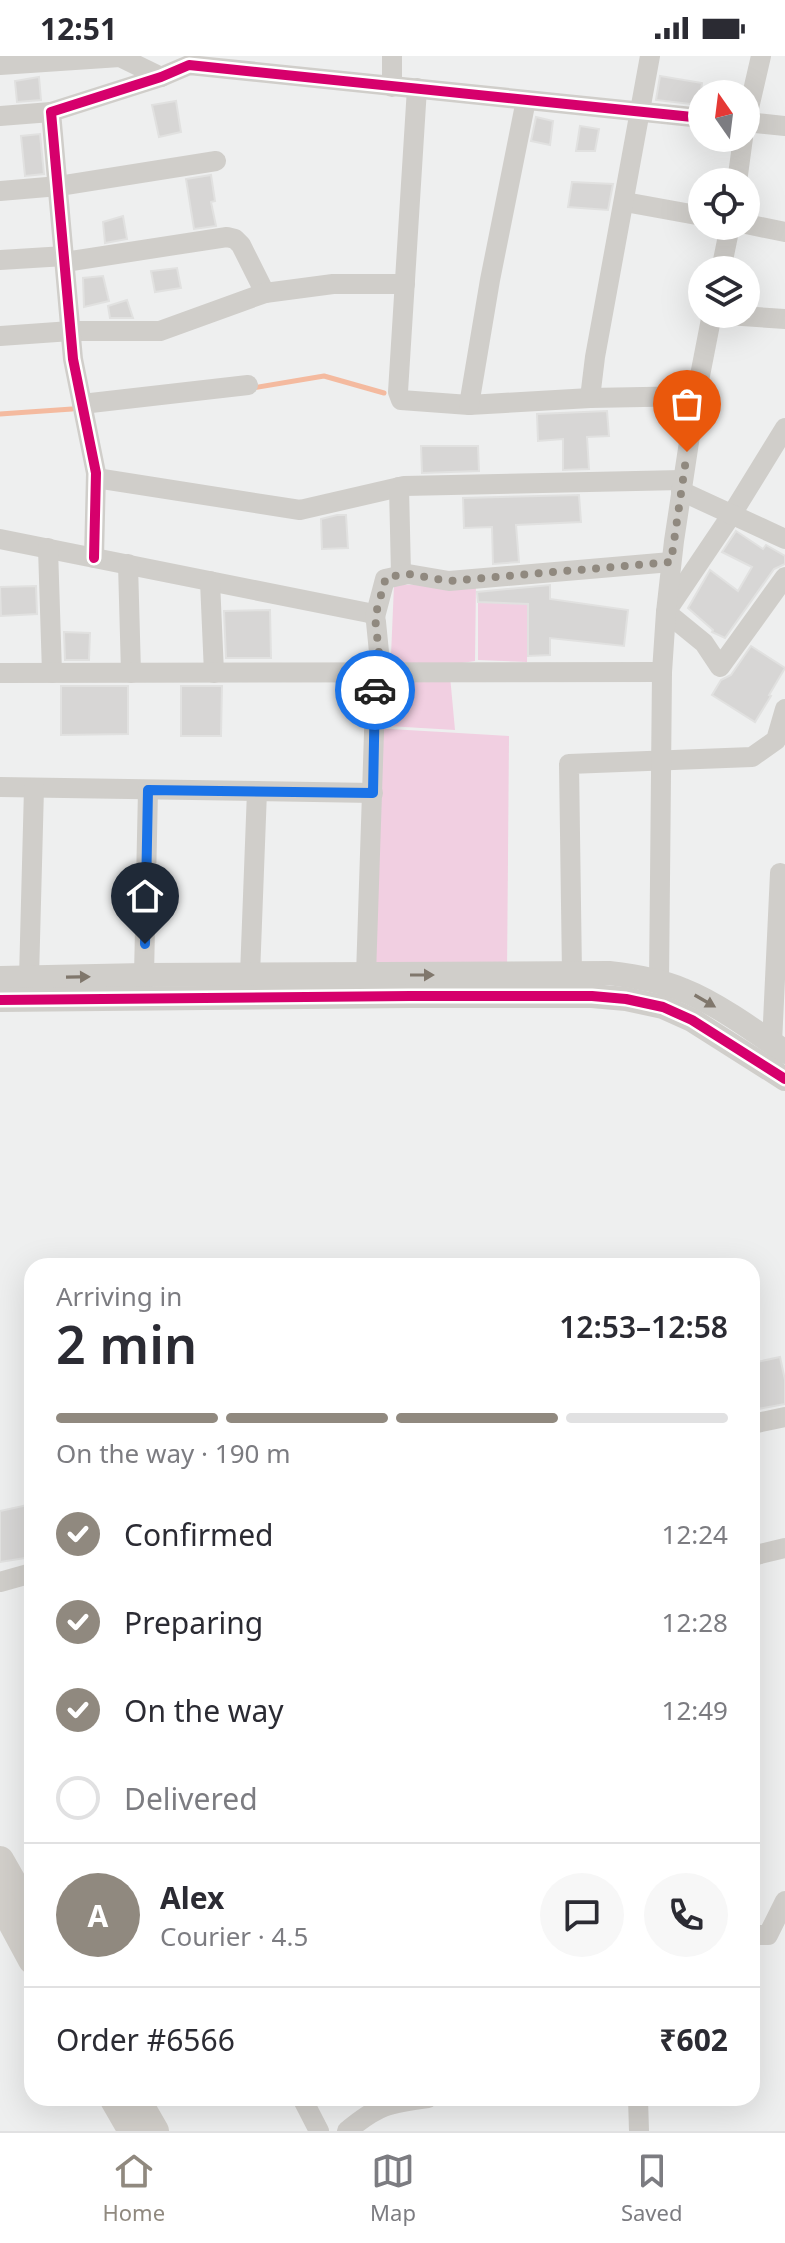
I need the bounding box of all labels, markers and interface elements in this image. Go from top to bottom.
text: 12:51 [40,8,117,49]
north arrow [688,80,760,152]
map controls [688,80,760,328]
button: locate [688,168,760,240]
button: layers [688,256,760,328]
pin [653,370,721,452]
icon: bag [665,382,709,426]
courier [335,650,415,730]
icon: car [353,668,397,712]
pin [111,862,179,944]
icon: home [123,874,167,918]
one-way arrow [410,968,435,981]
one-way arrow [66,971,91,983]
one-way arrow [694,994,716,1008]
text: Arriving in [56,1278,182,1314]
text: 12:53–12:58 [559,1306,728,1347]
text: 2 min [56,1308,197,1379]
text: On the way · 190 m [56,1435,290,1471]
icon: check [56,1512,100,1556]
text: Confirmed [124,1514,274,1555]
text: 12:24 [662,1516,728,1552]
icon: check [56,1600,100,1644]
text: Preparing [124,1602,263,1643]
text: 12:28 [662,1604,728,1640]
icon: check [56,1688,100,1732]
text: On the way [124,1690,284,1731]
text: 12:49 [662,1692,728,1728]
text: Delivered [124,1778,258,1819]
button: chat [540,1873,624,1957]
button: phone [644,1873,728,1957]
text: Alex [160,1877,224,1918]
text: A [88,1895,108,1936]
text: Courier · 4.5 [160,1918,308,1954]
text: Order #6566 [56,2019,235,2060]
text: ₹602 [659,2019,728,2060]
tab: Home [103,2149,165,2227]
tab: Map [370,2149,416,2227]
tab: Saved [621,2149,682,2227]

